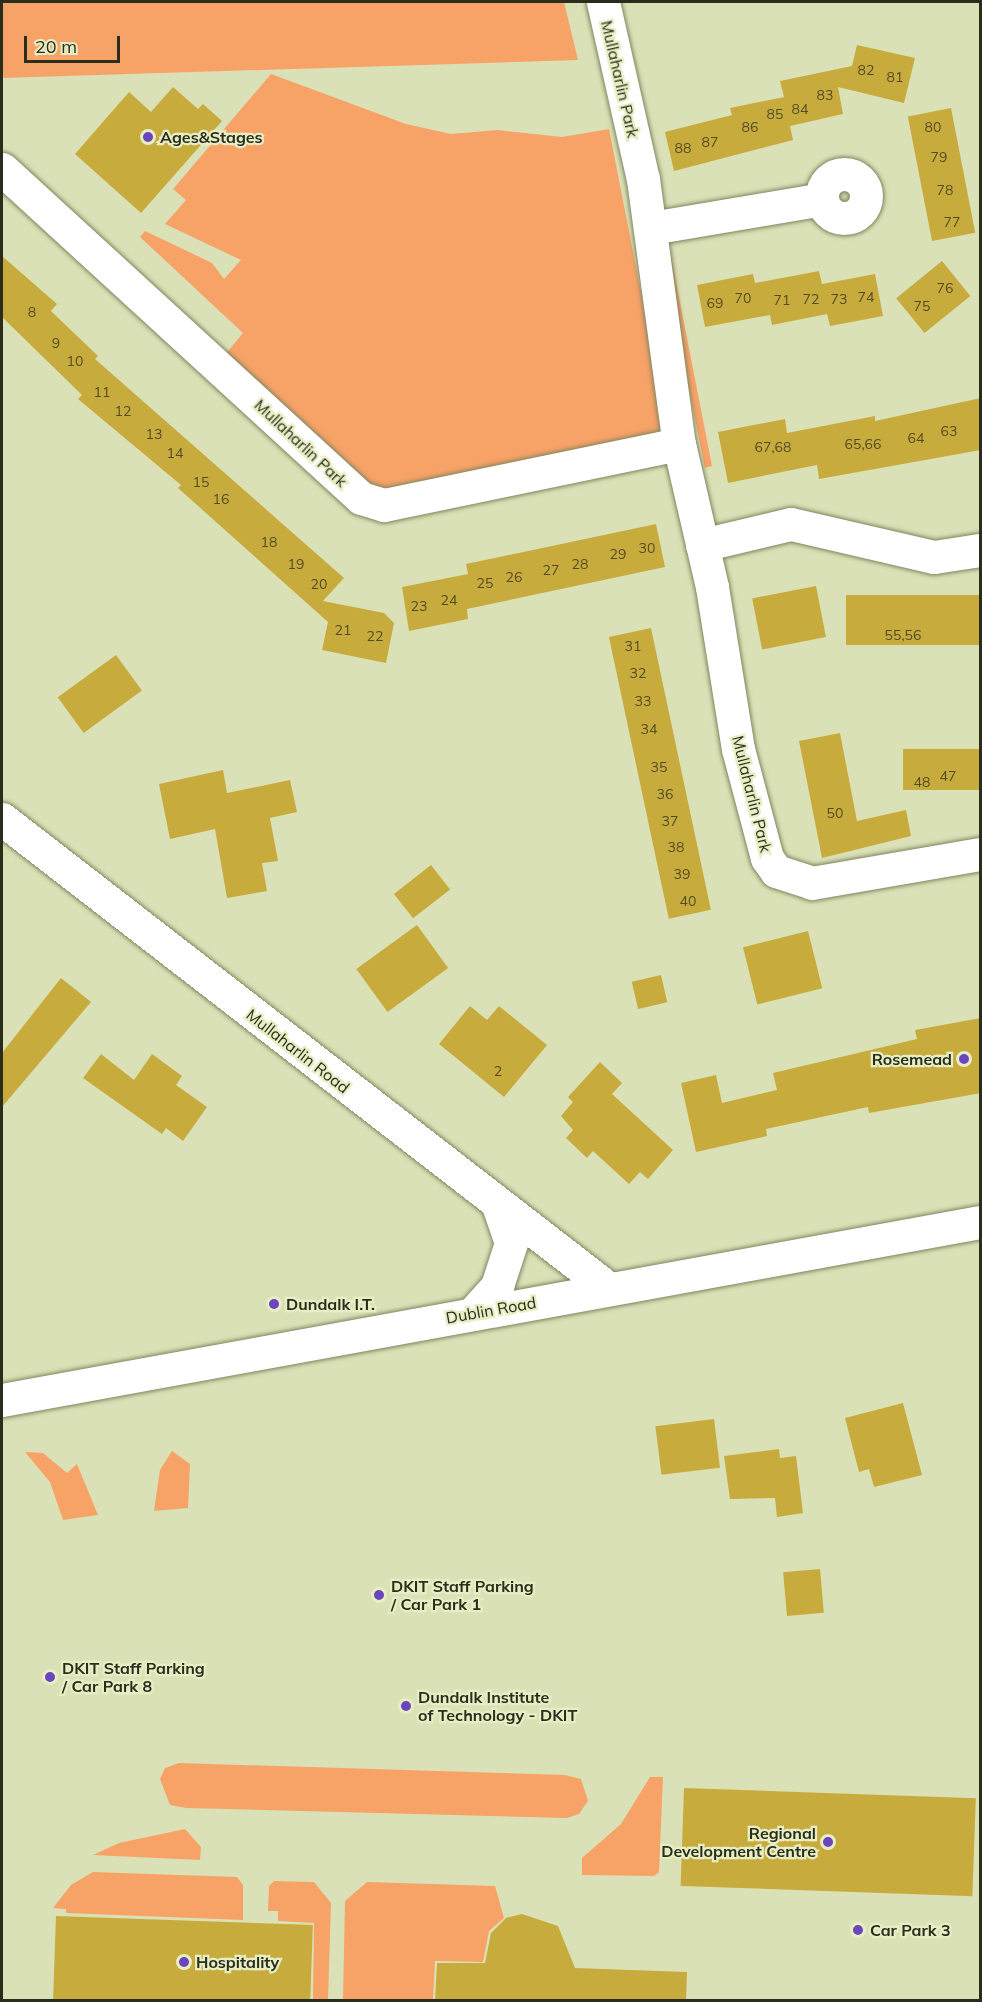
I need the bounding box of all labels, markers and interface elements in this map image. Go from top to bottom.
street label: Mullaharlin Park [597,18,643,140]
scale bar [27,24,123,62]
text: 20 m [35,35,77,58]
house number: 82 [858,62,874,78]
house number: 81 [887,69,903,85]
house number: 83 [817,87,833,103]
house number: 84 [792,101,808,117]
house number: 85 [767,106,783,122]
house number: 86 [742,119,758,135]
house number: 80 [925,119,941,135]
place label: Ages&Stages [160,127,263,147]
marker: Ages&Stages [141,130,155,144]
house number: 87 [702,134,718,150]
house number: 88 [675,140,691,156]
house number: 79 [931,149,947,165]
house number: 78 [937,182,953,198]
house number: 77 [944,214,960,230]
house number: 76 [937,280,953,296]
house number: 74 [858,289,874,305]
house number: 70 [735,290,751,306]
house number: 72 [803,291,819,307]
house number: 73 [831,291,847,307]
house number: 71 [774,292,790,308]
house number: 69 [707,295,723,311]
house number: 75 [914,298,930,314]
house number: 8 [28,304,36,320]
house number: 9 [52,335,60,351]
house number: 10 [67,353,83,369]
house number: 11 [94,384,110,400]
street label: Mullaharlin Park [251,395,351,491]
house number: 12 [115,403,131,419]
house number: 63 [941,423,957,439]
house number: 13 [146,426,162,442]
house number: 64 [908,430,924,446]
house number: 65,66 [845,436,881,452]
house number: 67,68 [755,439,791,455]
house number: 14 [167,445,183,461]
house number: 15 [193,474,209,490]
house number: 16 [213,491,229,507]
house number: 18 [261,534,277,550]
house number: 30 [639,540,655,556]
house number: 29 [610,546,626,562]
house number: 19 [288,556,304,572]
house number: 28 [572,556,588,572]
house number: 27 [543,562,559,578]
house number: 26 [506,569,522,585]
house number: 25 [477,575,493,591]
house number: 20 [311,576,327,592]
house number: 24 [441,592,457,608]
house number: 23 [411,598,427,614]
house number: 21 [335,622,351,638]
house number: 55,56 [885,627,921,643]
house number: 22 [367,628,383,644]
house number: 31 [625,638,641,654]
house number: 32 [630,665,646,681]
house number: 33 [635,693,651,709]
house number: 34 [641,721,657,737]
street label: Mullaharlin Park [728,734,776,854]
house number: 35 [651,759,667,775]
house number: 47 [940,768,956,784]
house number: 48 [914,774,930,790]
house number: 36 [657,786,673,802]
house number: 50 [827,805,843,821]
house number: 37 [662,813,678,829]
house number: 38 [668,839,684,855]
house number: 39 [674,866,690,882]
house number: 40 [680,893,696,909]
street label: Mullaharlin Road [243,1005,353,1097]
place label: Rosemead [872,1049,952,1069]
marker: Rosemead [957,1052,971,1066]
house number: 2 [494,1063,502,1079]
street label: Dublin Road [444,1293,538,1327]
place label: Dundalk I.T. [286,1294,375,1314]
marker: Dundalk I.T. [267,1297,281,1311]
place label: DKIT Staff Parking / Car Park 1 [391,1576,534,1614]
marker: DKIT Staff Parking / Car Park 1 [372,1588,386,1602]
place label: DKIT Staff Parking / Car Park 8 [62,1658,205,1696]
marker: DKIT Staff Parking / Car Park 8 [43,1670,57,1684]
place label: Dundalk Institute of Technology - DKIT [418,1687,577,1725]
marker: Dundalk Institute of Technology - DKIT [399,1699,413,1713]
place label: Regional Development Centre [661,1823,816,1861]
marker: Regional Development Centre [821,1835,835,1849]
place label: Car Park 3 [870,1920,951,1940]
marker: Car Park 3 [851,1923,865,1937]
place label: Hospitality [196,1952,279,1972]
marker: Hospitality [177,1955,191,1969]

